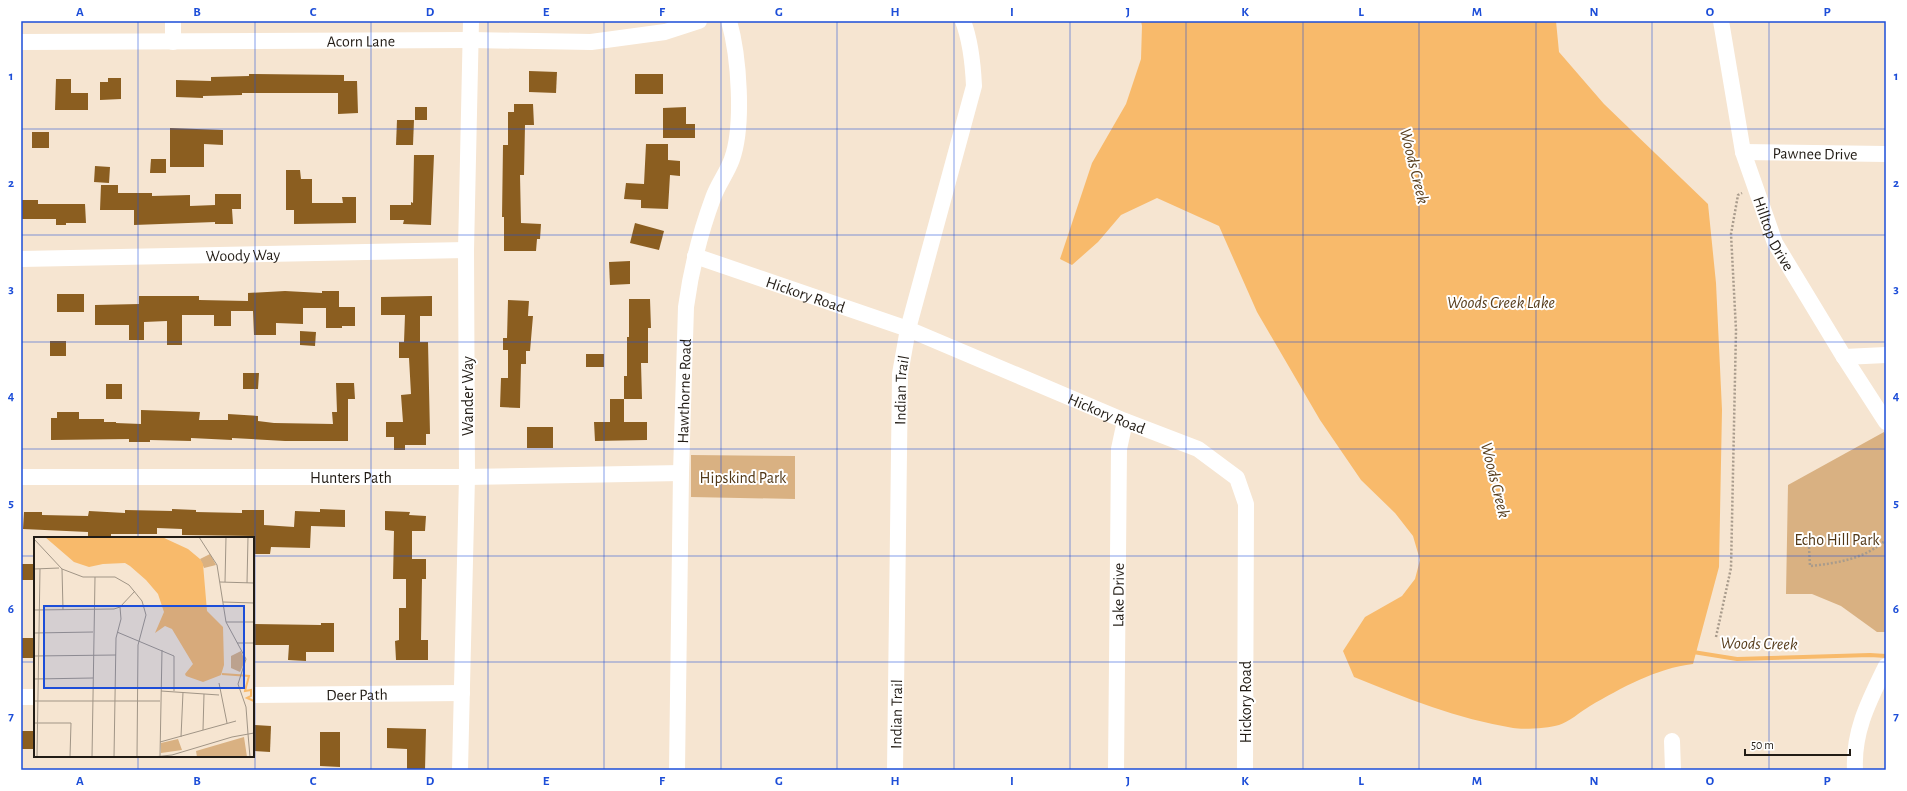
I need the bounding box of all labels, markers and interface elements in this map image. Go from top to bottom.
text: A [76,6,84,19]
text: B [193,6,201,19]
text: C [310,6,317,19]
text: D [426,6,435,19]
text: E [543,6,550,19]
text: F [659,6,666,19]
text: G [775,6,783,19]
text: H [890,6,900,19]
text: I [1010,6,1014,19]
text: J [1126,6,1130,19]
text: K [1241,6,1249,19]
text: L [1358,6,1364,19]
text: M [1472,6,1482,19]
text: N [1589,6,1599,19]
text: O [1706,6,1715,19]
text: P [1823,6,1831,19]
street label: Acorn Lane [327,33,395,50]
text: 1 [9,70,13,83]
text: 1 [1894,70,1898,83]
water label: Woods Creek [1397,127,1432,206]
street label: Pawnee Drive [1772,145,1858,163]
text: 2 [8,177,14,190]
text: 2 [1893,177,1899,190]
street label: Hilltop Drive [1750,194,1797,274]
street label: Woody Way [206,247,281,265]
street label: Hickory Road [764,274,847,316]
text: 3 [8,283,14,296]
text: 3 [1893,283,1899,296]
water label: Woods Creek Lake [1447,294,1555,311]
street label: Hawthorne Road [675,338,694,444]
street label: Indian Trail [892,354,912,425]
street label: Wander Way [460,356,477,436]
text: 4 [8,390,15,403]
text: 4 [1893,390,1900,403]
street label: Hickory Road [1065,391,1147,437]
water label: Woods Creek [1478,441,1513,520]
street label: Hunters Path [310,470,392,486]
park label: Hipskind Park [700,470,787,486]
text: 5 [8,497,14,510]
text: 5 [1893,497,1899,510]
park label: Echo Hill Park [1794,532,1880,548]
inset map [34,537,254,757]
street label: Lake Drive [1110,563,1127,627]
text: 6 [8,603,14,616]
text: 6 [1893,603,1899,616]
water label: Woods Creek [1720,634,1798,653]
street label: Hickory Road [1238,661,1255,743]
street label: Indian Trail [888,679,905,749]
street label: Deer Path [326,687,388,703]
text: 7 [8,710,14,723]
text: 7 [1893,710,1899,723]
scale bar [1745,731,1850,757]
text: 50 m [1751,739,1774,751]
text: A [76,775,84,788]
text: B [193,775,201,788]
text: C [310,775,317,788]
text: D [426,775,435,788]
text: E [543,775,550,788]
text: F [659,775,666,788]
text: G [775,775,783,788]
text: H [890,775,900,788]
text: I [1010,775,1014,788]
text: J [1126,775,1130,788]
text: K [1241,775,1249,788]
text: L [1358,775,1364,788]
text: M [1472,775,1482,788]
text: N [1589,775,1599,788]
text: O [1706,775,1715,788]
text: P [1823,775,1831,788]

